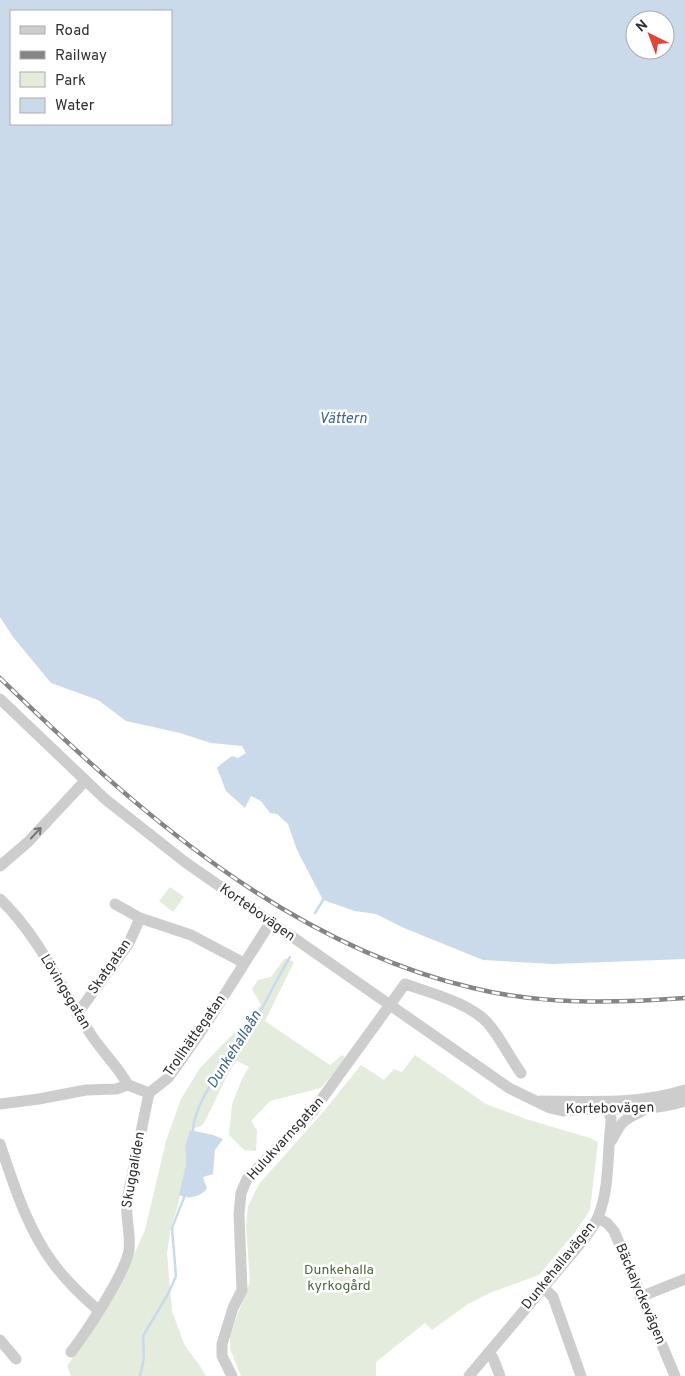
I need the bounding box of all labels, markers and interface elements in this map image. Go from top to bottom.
legend [10,10,172,125]
north arrow [625,10,675,60]
text: N [633,17,652,36]
text: Road [55,22,90,41]
text: Railway [55,47,107,66]
text: Park [55,72,86,91]
text: Water [55,97,95,116]
water label: Vättern [319,410,367,429]
one-way arrow [30,827,42,839]
street label: Kortebovägen [216,881,298,945]
street label: Skatgatan [85,936,135,998]
street label: Lövingsgatan [36,951,94,1033]
street label: Trollhättegatan [160,992,230,1080]
water label: Dunkehallaån [204,1008,266,1092]
street label: Hulukvarnsgatan [244,1094,328,1184]
street label: Kortebovägen [566,1100,654,1118]
street label: Skuggaliden [119,1130,149,1210]
street label: Dunkehallavägen [519,1219,599,1313]
street label: Bäckalyckevägen [611,1241,669,1347]
park label: Dunkehalla kyrkogård [304,1262,374,1295]

